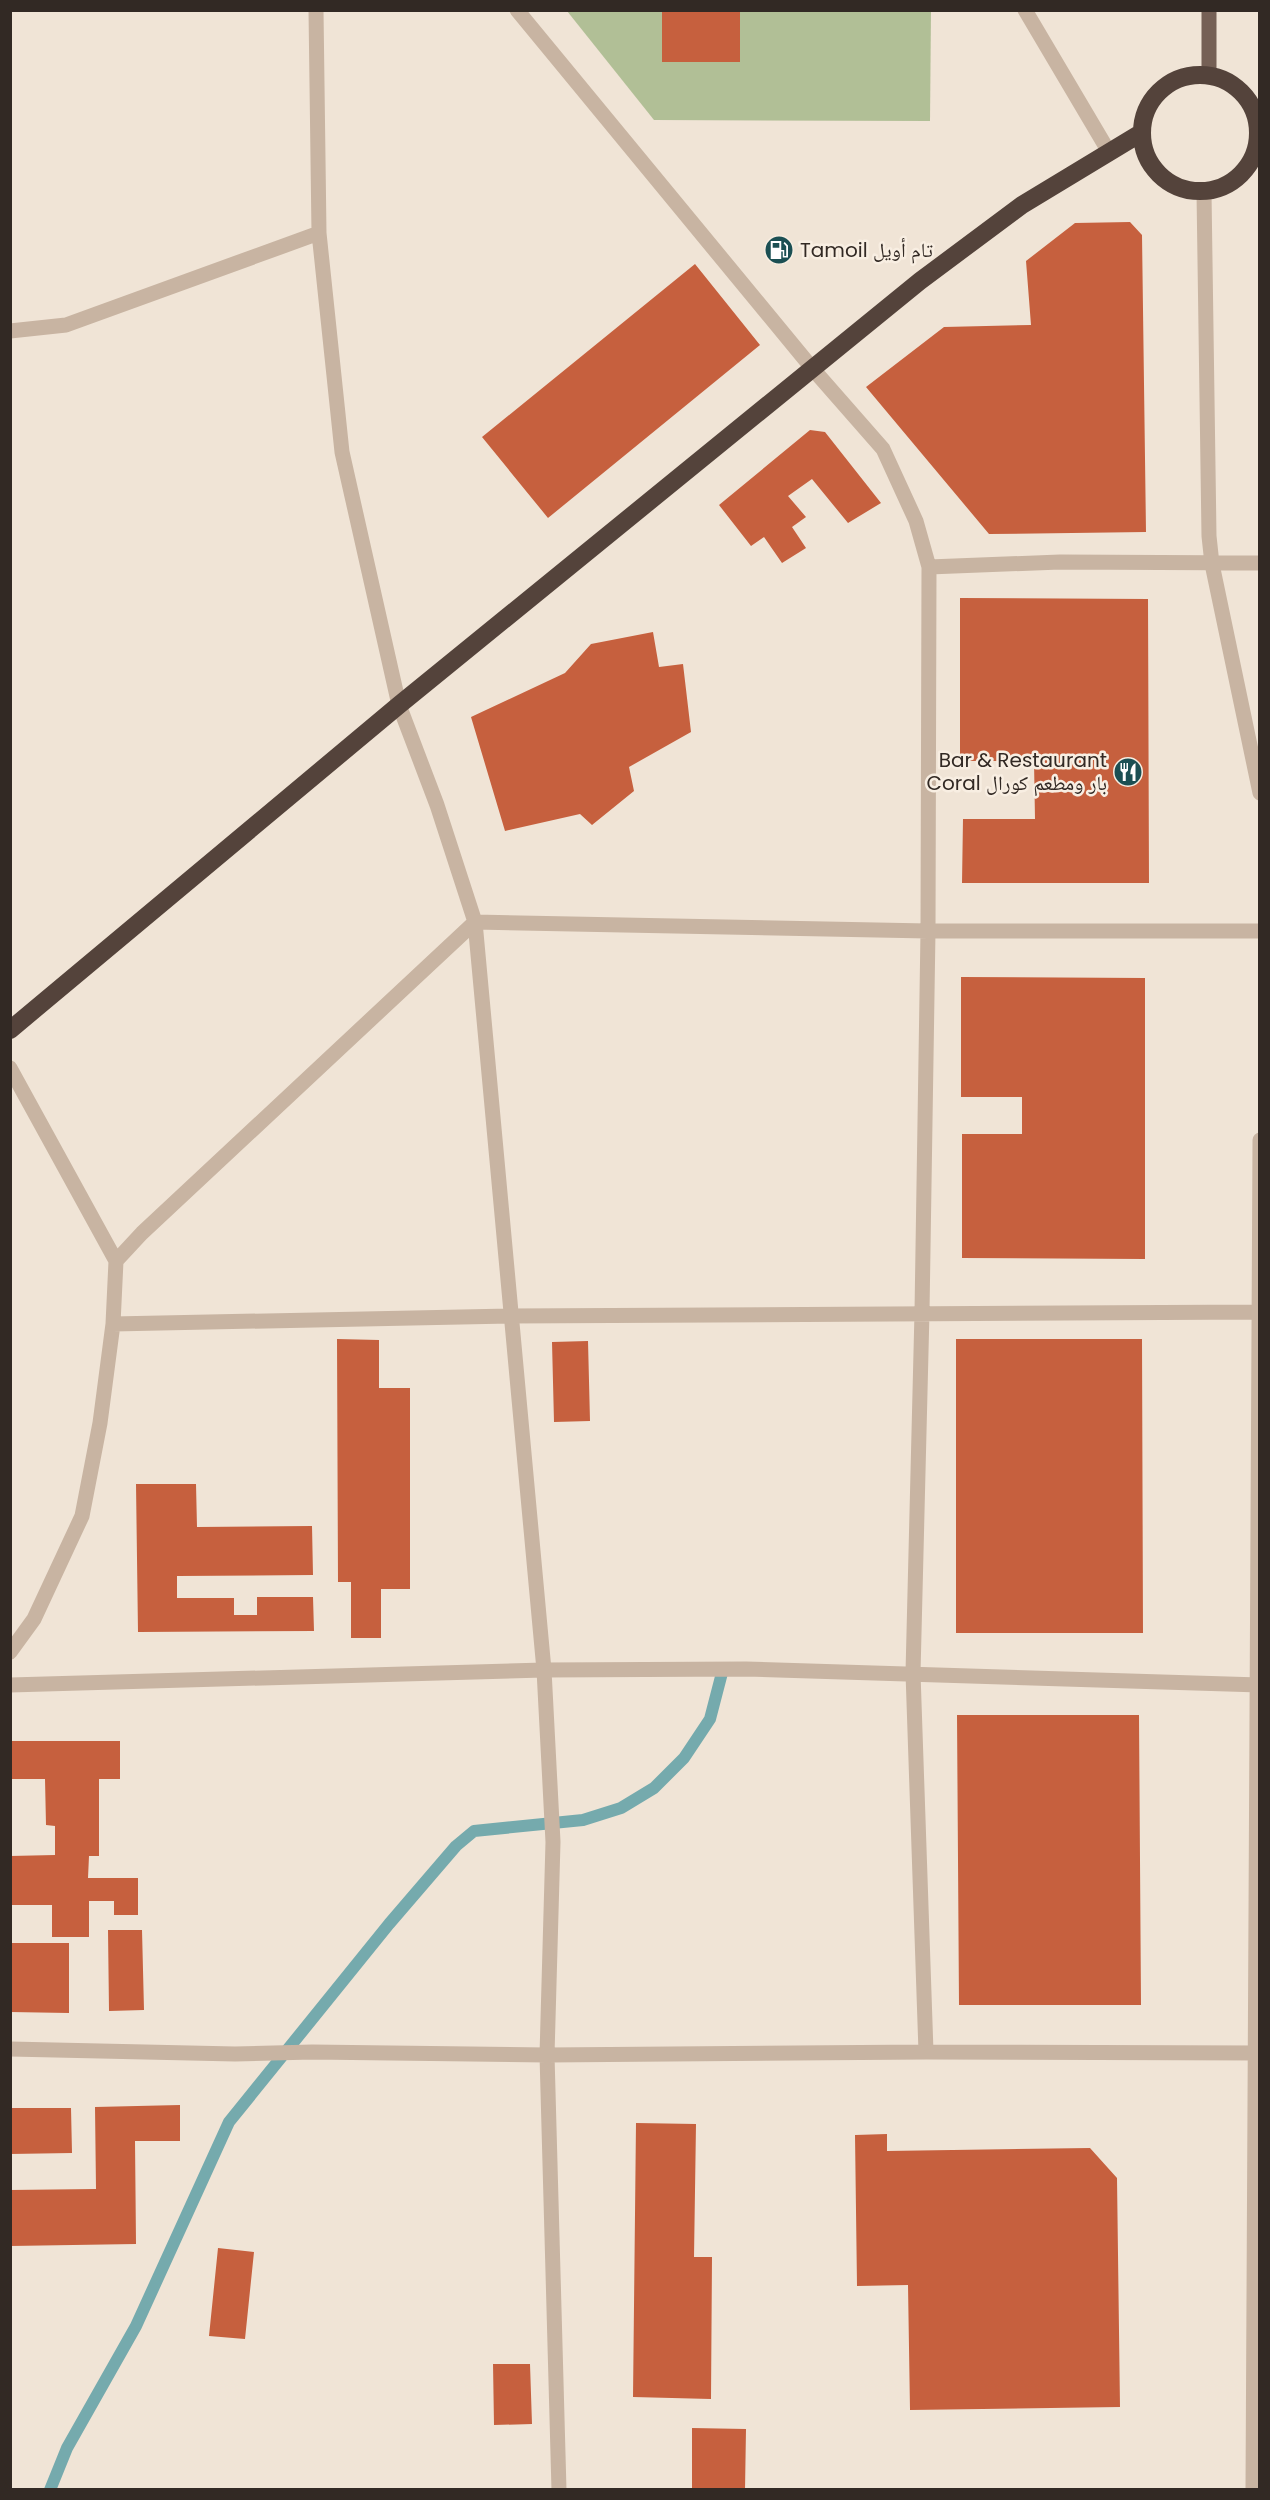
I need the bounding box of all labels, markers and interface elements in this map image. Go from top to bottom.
fuel station icon: Tamoil تام أويل [763,234,795,266]
place label: Tamoil تام أويل [800,236,933,264]
place label: Bar & Restaurant Coral بار ومطعم كورال [927,746,1107,797]
restaurant icon: Bar & Restaurant Coral بار ومطعم كورال [1112,756,1144,788]

